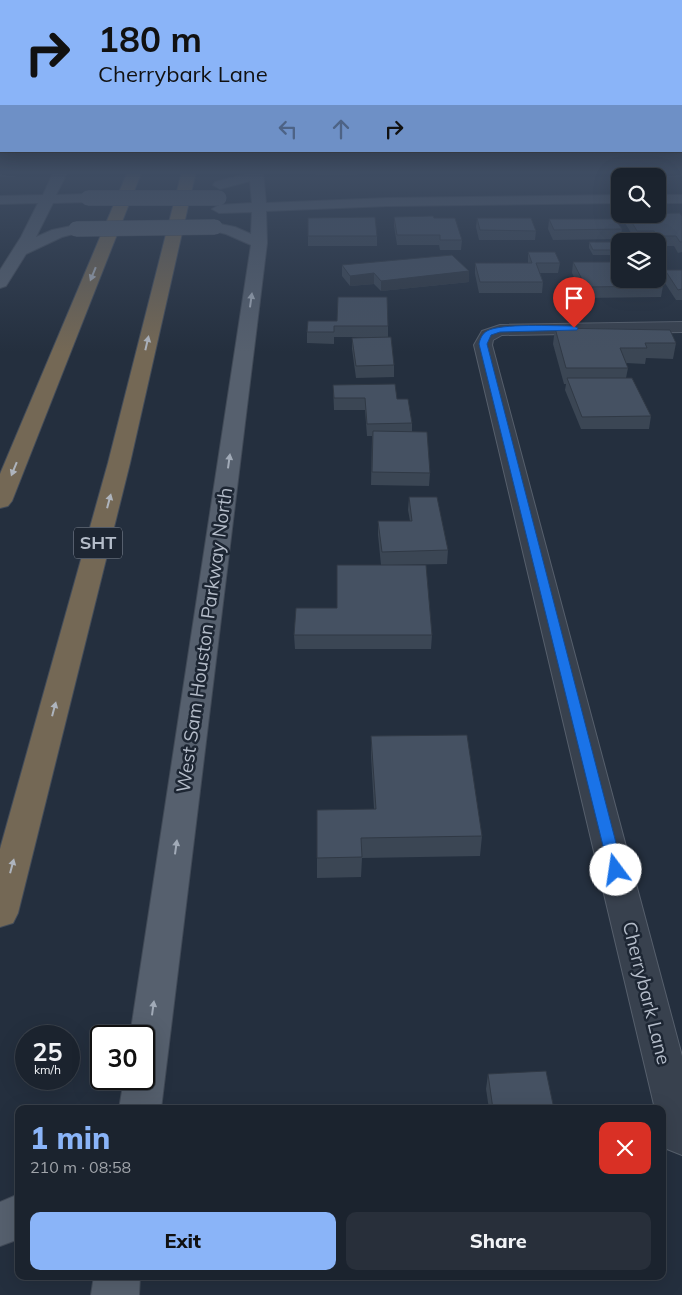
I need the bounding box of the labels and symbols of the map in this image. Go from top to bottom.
one-way arrow [89,267,97,281]
pin [553,277,595,328]
one-way arrow [247,292,255,308]
one-way arrow [144,336,152,351]
one-way arrow [225,453,233,469]
one-way arrow [9,462,17,476]
street label: West Sam Houston Parkway North [171,486,237,794]
one-way arrow [105,494,113,509]
road number: SHT [74,528,122,558]
one-way arrow [50,702,58,717]
one-way arrow [172,839,180,855]
position arrow [589,843,641,895]
one-way arrow [9,859,17,874]
street label: Cherrybark Lane [618,919,676,1067]
one-way arrow [150,1000,158,1016]
speed limit sign: 30 [90,1025,155,1090]

